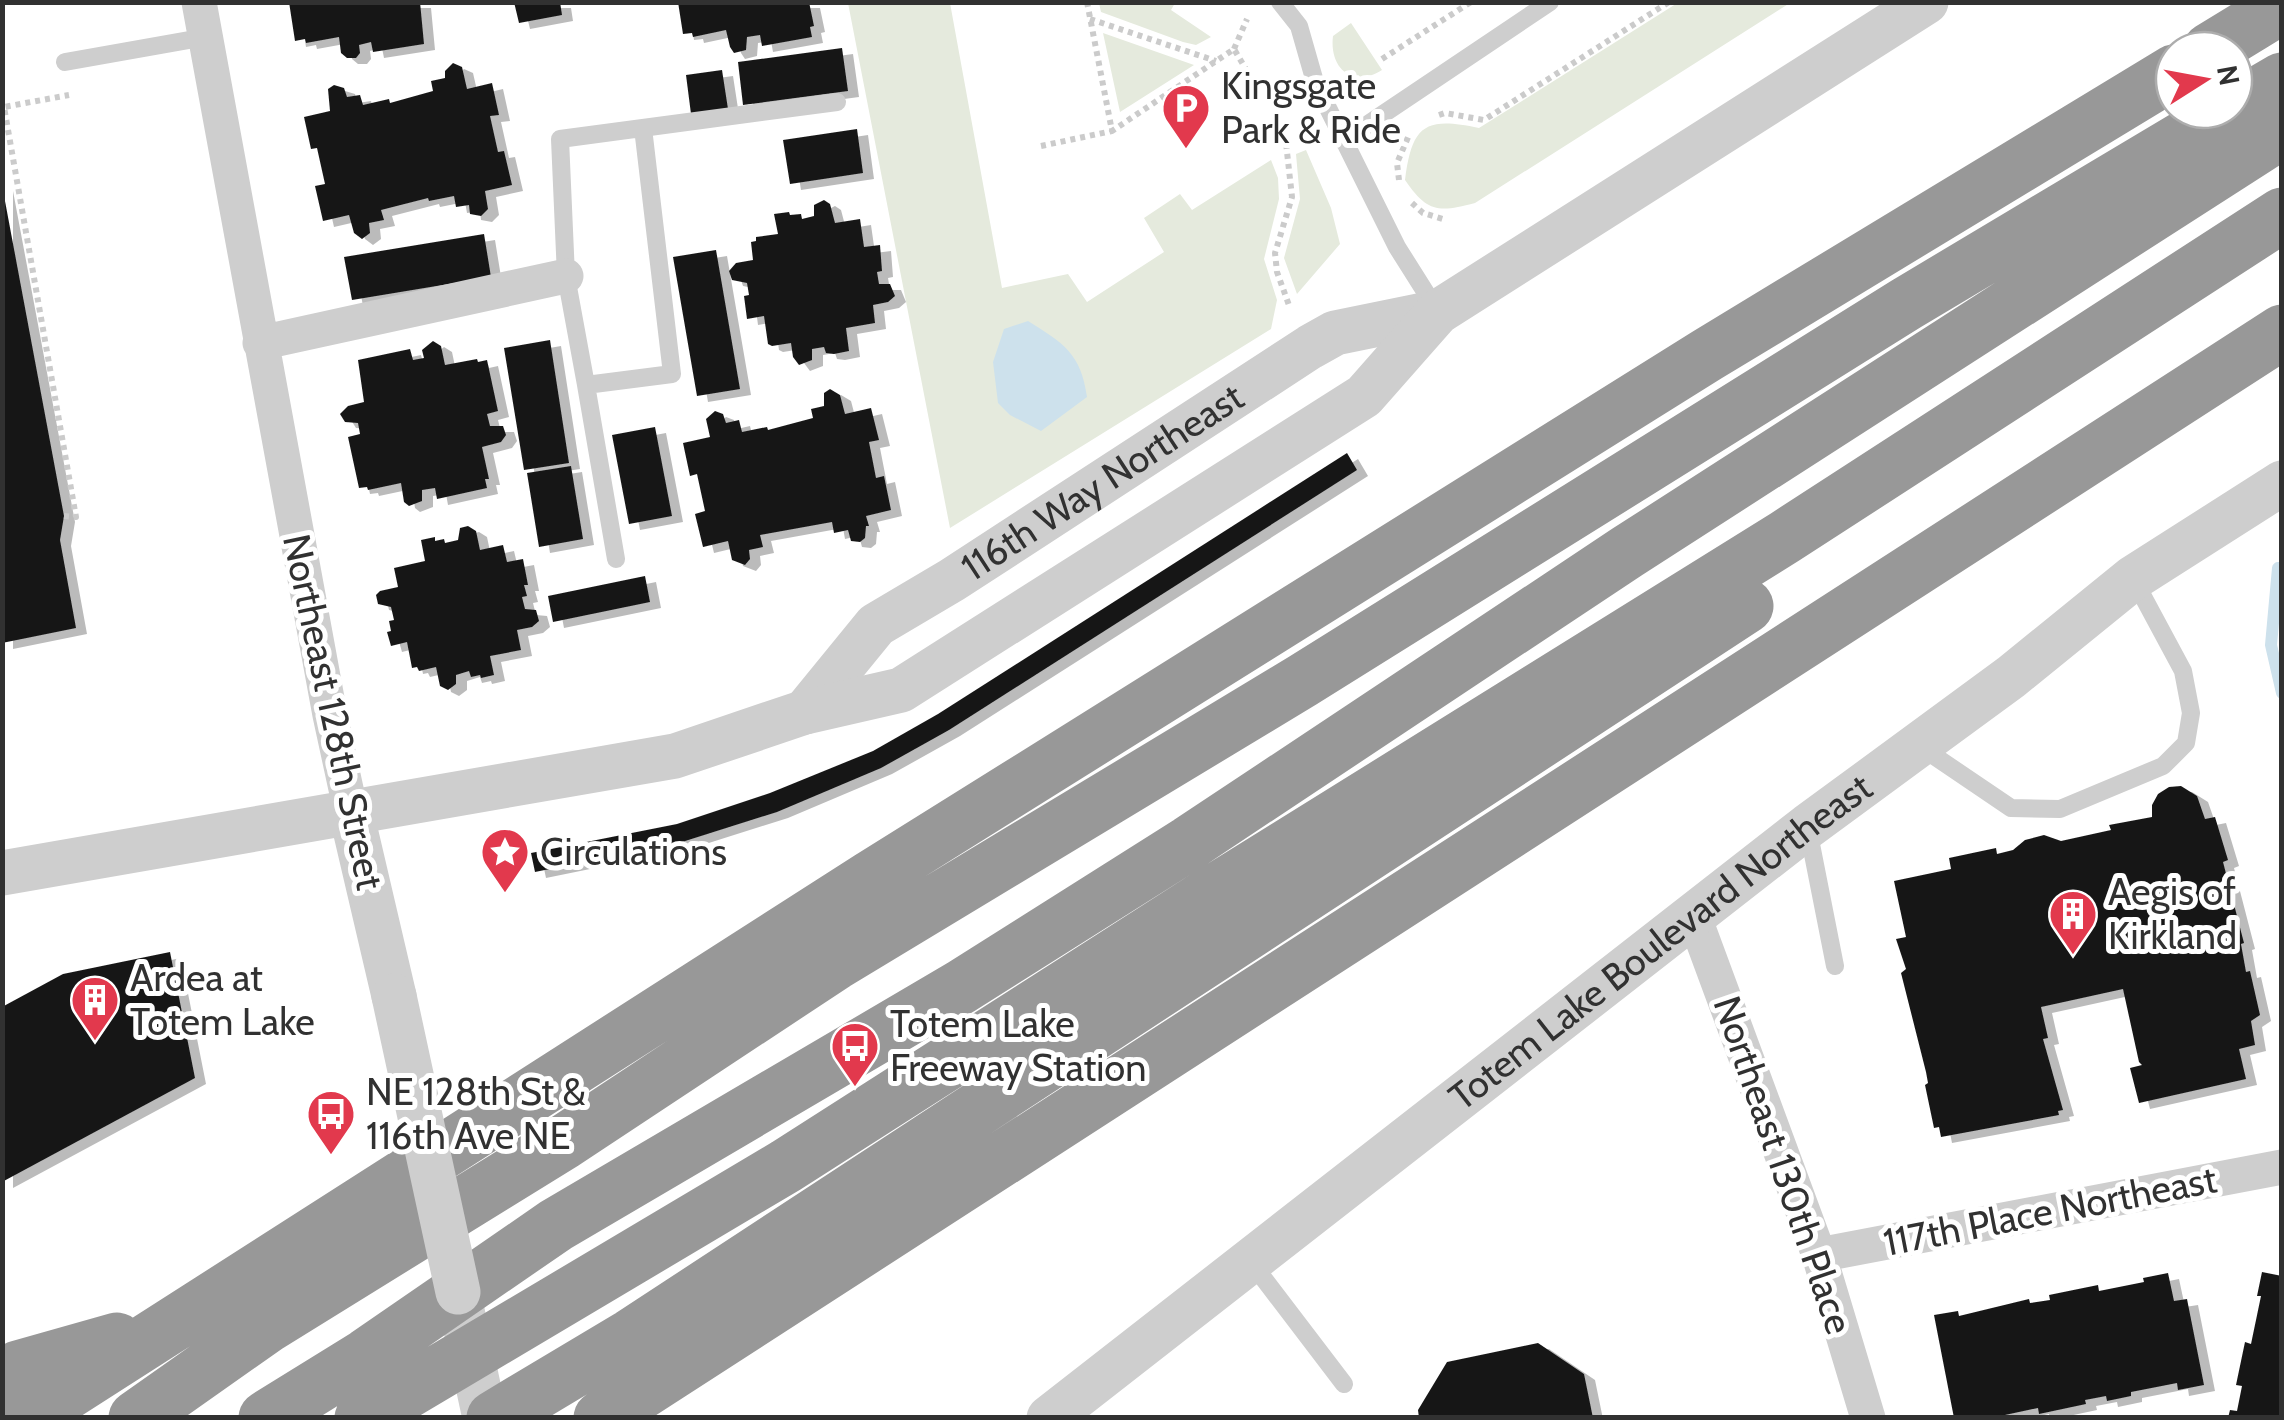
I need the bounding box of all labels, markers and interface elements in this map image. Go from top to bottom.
north arrow [2154,30,2254,130]
place label: Kingsgate Park & Ride [1221,62,1401,153]
text: N [2210,62,2247,88]
parking icon: Kingsgate Park & Ride [1160,82,1212,150]
street label: 116th Way Northeast [952,373,1252,591]
street label: Northeast 128th Street [273,530,394,894]
street label: Totem Lake Boulevard Northeast [1440,763,1881,1120]
place icon: Circulations [479,826,531,894]
place label: Circulations [540,828,727,875]
place label: Aegis of Kirkland [2108,868,2237,959]
building icon: Aegis of Kirkland [2047,888,2099,956]
place label: Ardea at Totem Lake [130,954,315,1045]
building icon: Ardea at Totem Lake [69,974,121,1042]
street label: Northeast 130th Place [1704,990,1863,1340]
place label: Totem Lake Freeway Station [890,1000,1147,1091]
bus stop icon: Totem Lake Freeway Station [829,1020,881,1088]
place label: NE 128th St & 116th Ave NE [366,1068,586,1159]
bus stop icon: NE 128th St & 116th Ave NE [305,1088,357,1156]
street label: 117th Place Northeast [1879,1155,2221,1266]

